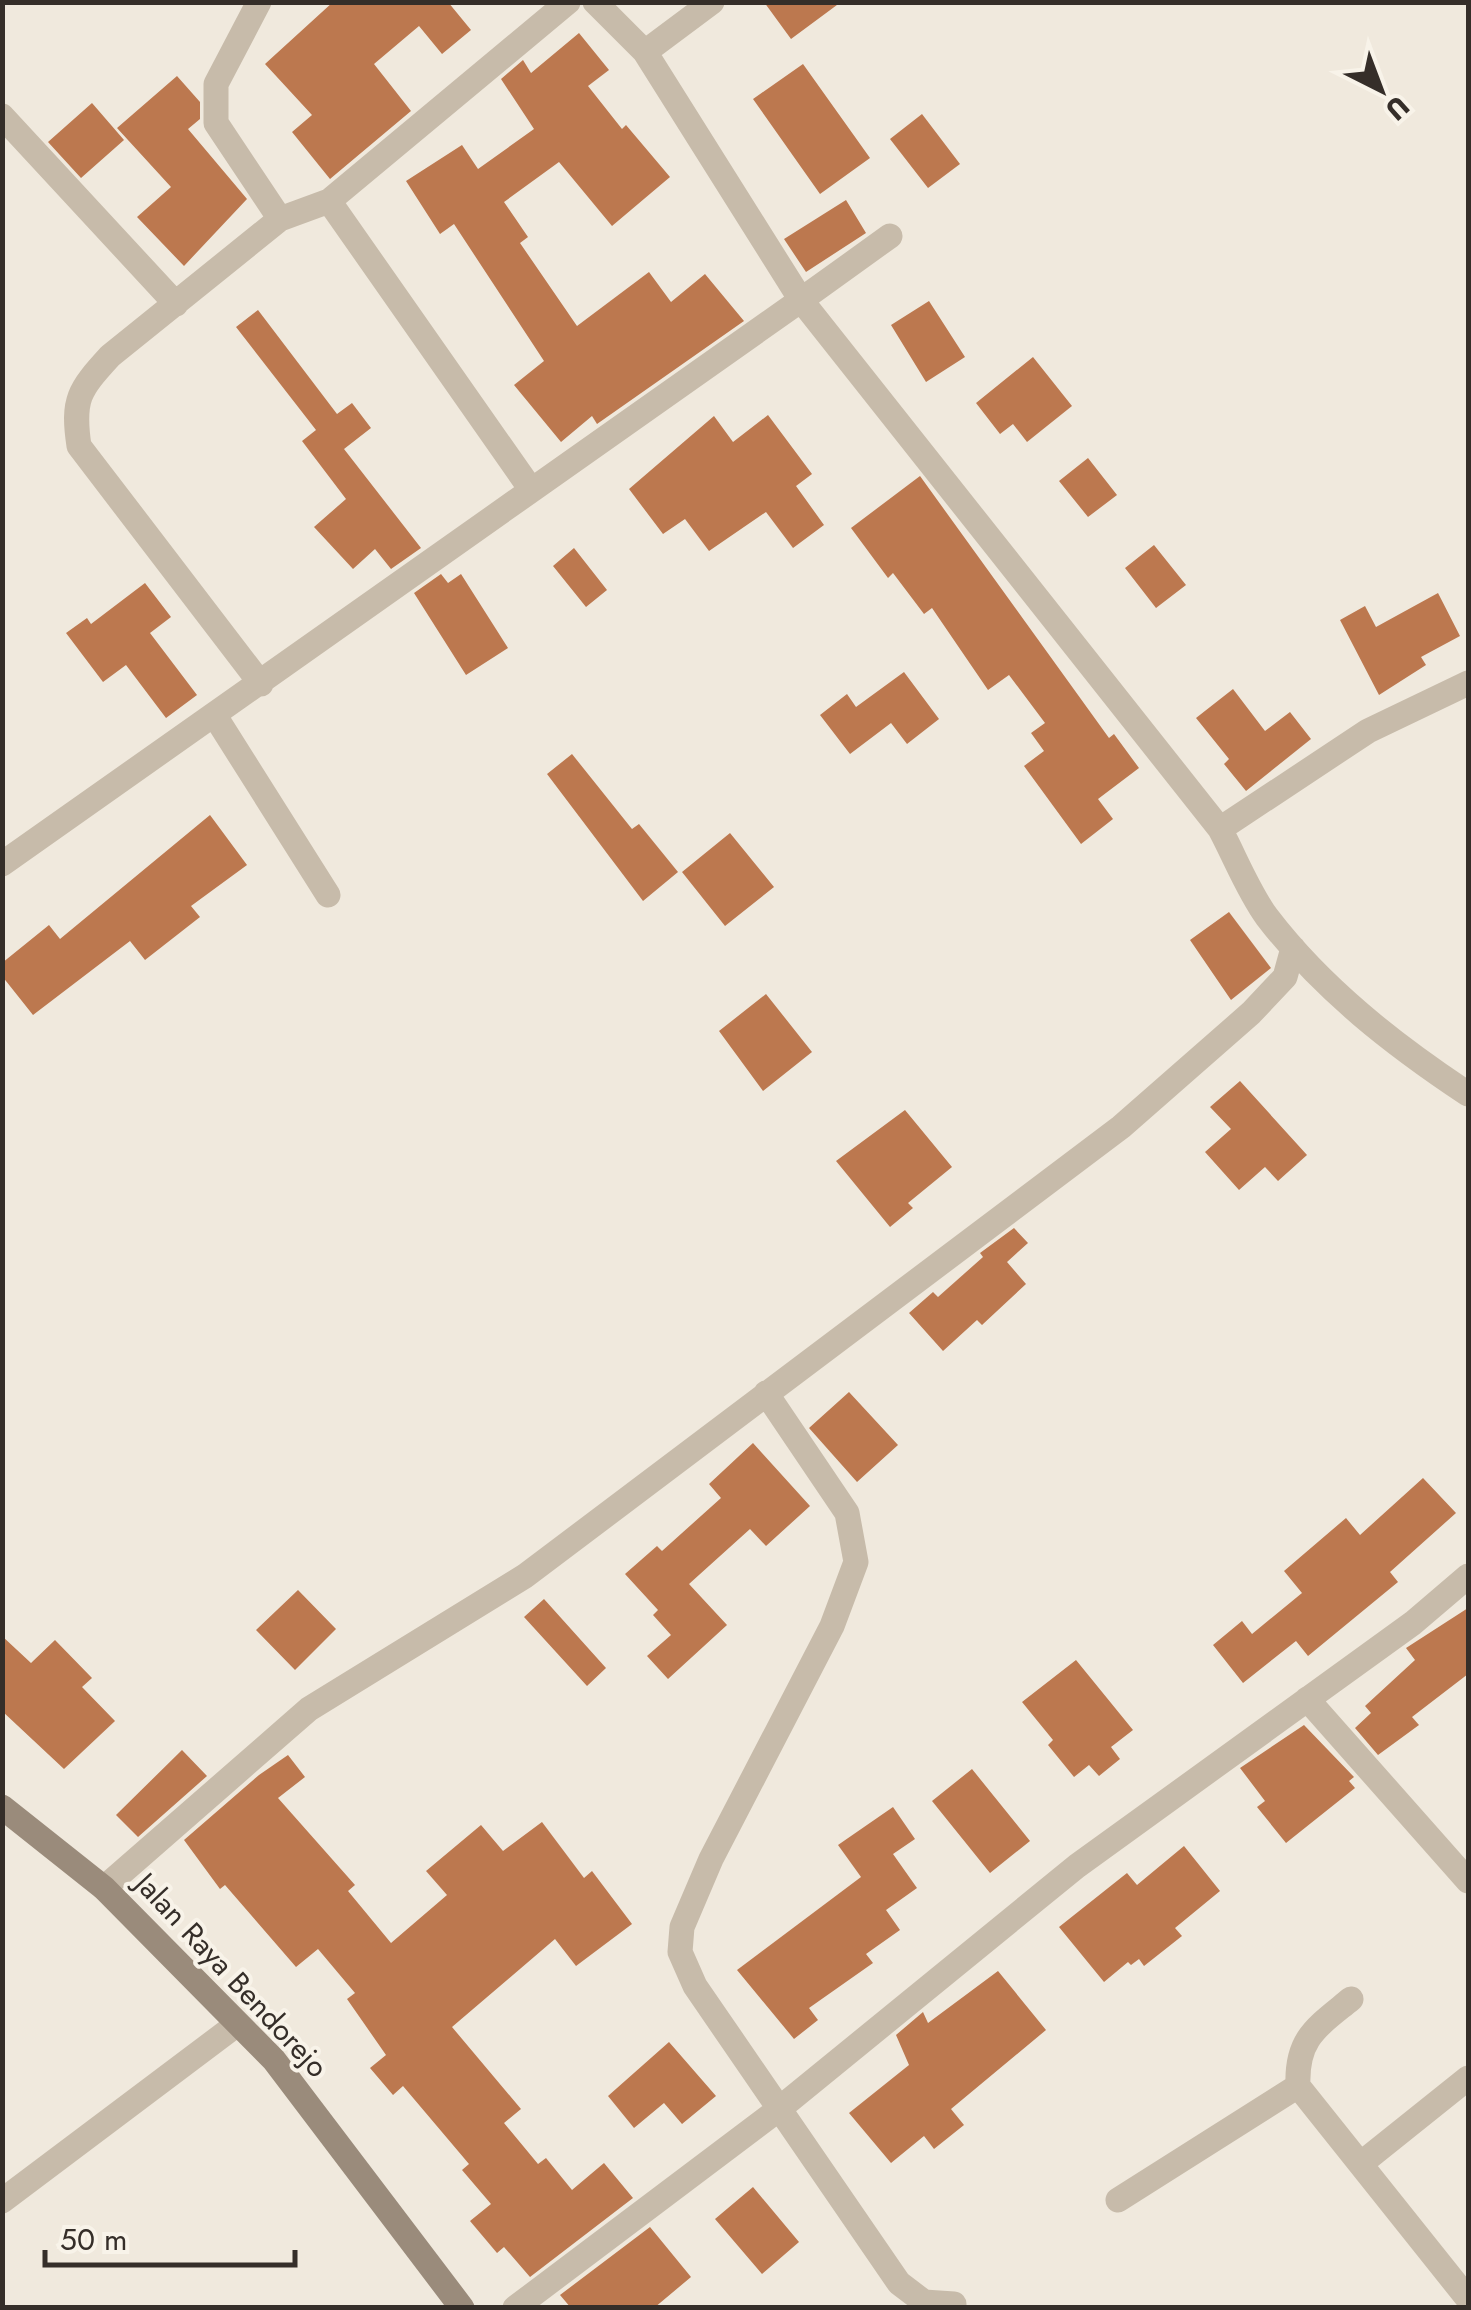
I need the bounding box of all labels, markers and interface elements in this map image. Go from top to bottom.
north arrow [1331,40,1431,140]
text: U [1376,86,1418,130]
street label: Jalan Raya Bendorejo [123,1860,338,2087]
scale bar [45,2205,295,2267]
text: 50 m [60,2218,127,2261]

